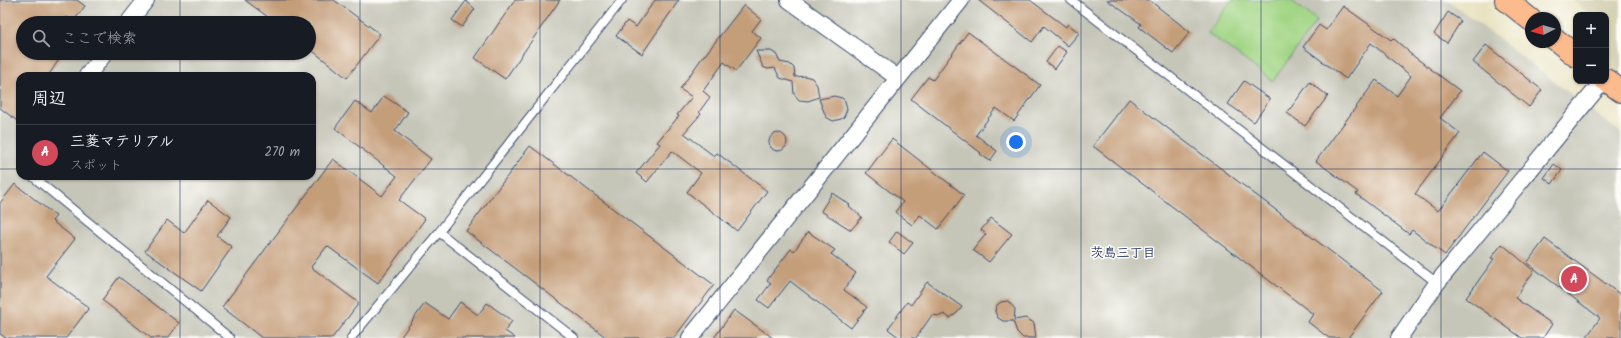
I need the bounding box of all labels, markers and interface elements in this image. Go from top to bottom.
north arrow [1525,12,1561,48]
map controls [1573,12,1609,84]
button: + [1573,12,1609,48]
search box [16,16,316,60]
icon: search [30,27,52,49]
text: ここで検索 [62,27,137,51]
button: − [1573,48,1609,84]
text: 周辺 [32,86,66,113]
text: 三菱マテリアル [70,130,174,154]
your location [1006,132,1026,152]
text: A [41,142,49,163]
text: 270 m [264,142,300,163]
text: スポット [70,155,122,176]
district label: 茨島三丁目 [1090,243,1156,264]
pin: A [1561,264,1587,294]

